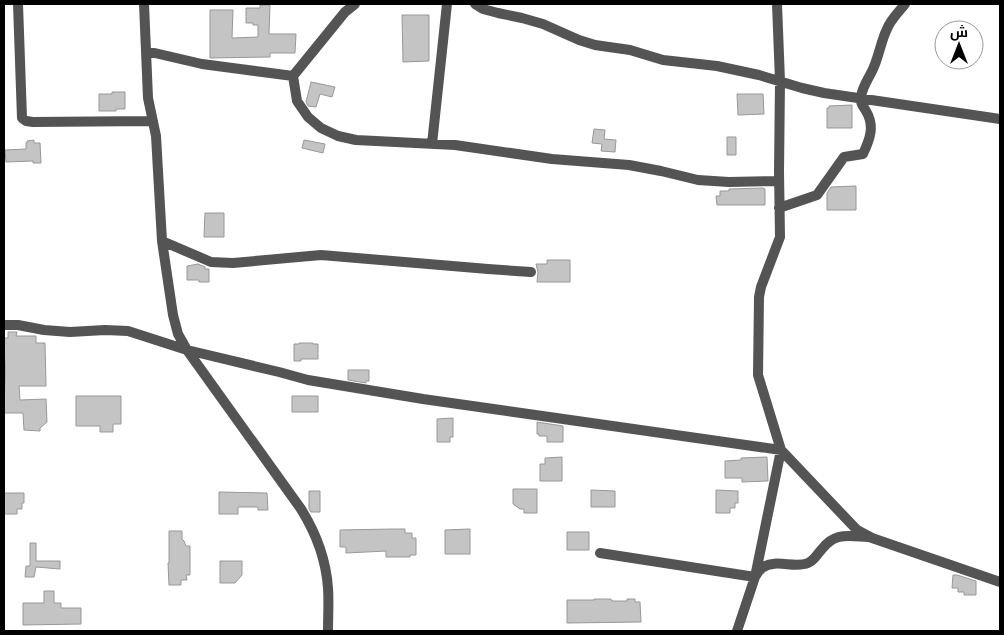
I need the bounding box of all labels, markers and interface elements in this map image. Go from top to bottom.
north arrow [934,20,984,70]
text: ش [950,24,968,41]

